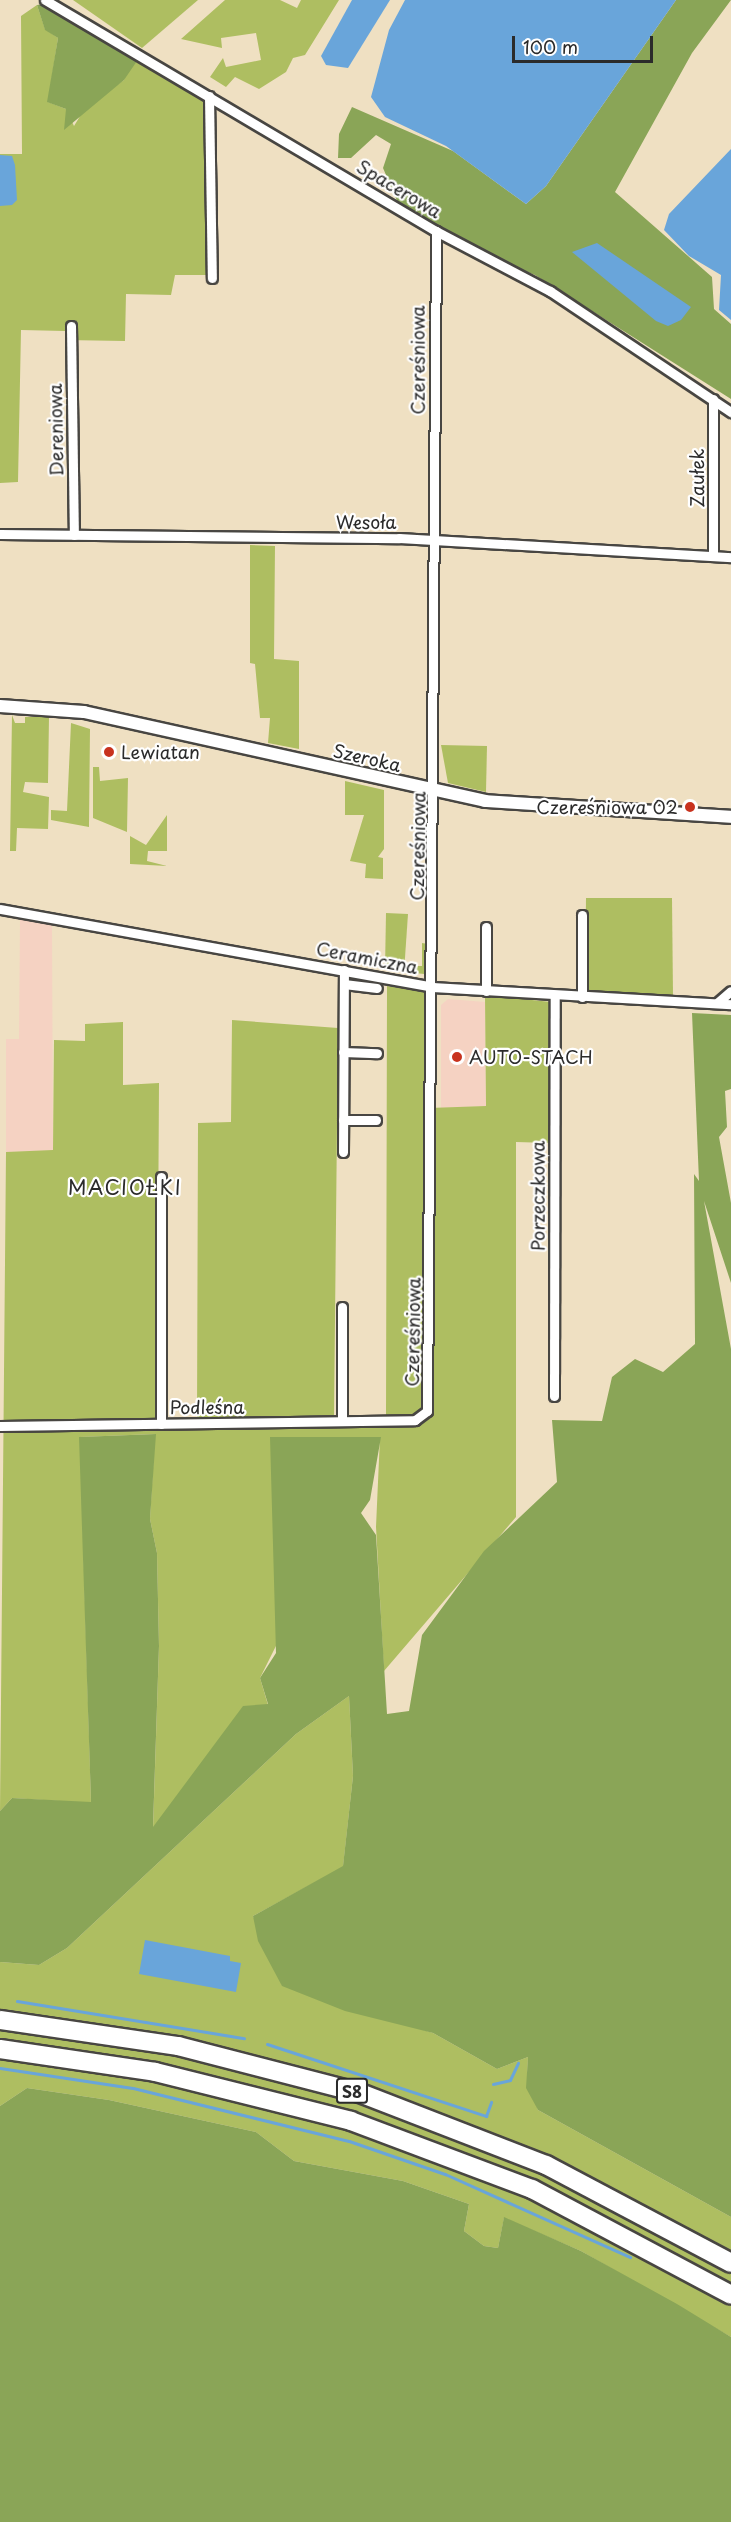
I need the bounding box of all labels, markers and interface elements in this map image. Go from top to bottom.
scale bar [515,24,656,62]
text: 100 m [523,33,578,60]
street label: Spacerowa [353,155,445,223]
street label: Czereśniowa [407,305,429,415]
street label: Dereniowa [44,383,68,477]
street label: Zaułek [686,448,708,508]
street label: Wesoła [336,511,396,533]
street label: Szeroka [331,740,403,776]
place label: Lewiatan [121,741,200,763]
marker: Lewiatan [102,745,116,759]
street label: Czereśniowa [406,791,430,901]
place label: Czereśniowa 02 [538,796,678,818]
marker: Czereśniowa 02 [683,800,697,814]
street label: Ceramiczna [314,938,420,978]
place label: AUTO-STACH [469,1046,593,1068]
marker: AUTO-STACH [450,1050,464,1064]
street label: Porzeczkowa [527,1141,549,1251]
district label: MACIOŁKI [67,1175,183,1199]
street label: Czereśniowa [401,1277,425,1387]
street label: Podleśna [170,1396,244,1418]
road number: S8 [336,2078,368,2104]

